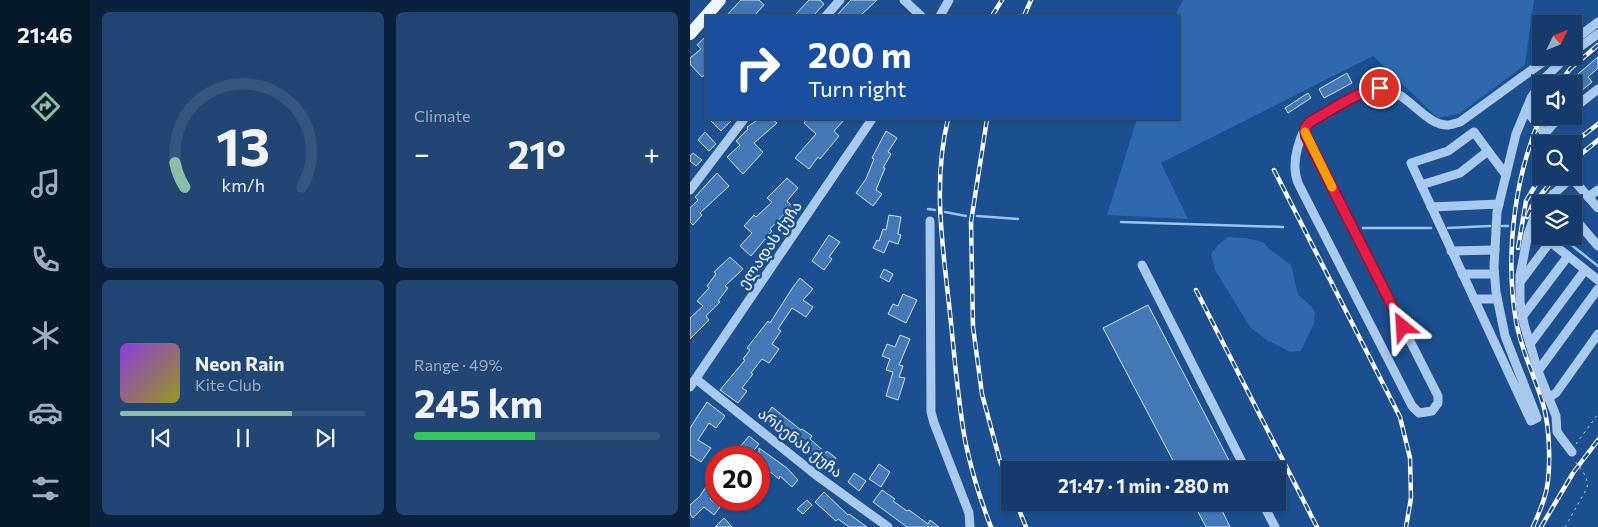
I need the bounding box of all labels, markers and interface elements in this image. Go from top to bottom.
north arrow [1532,15,1582,65]
map controls [1532,15,1582,245]
text: 21:46 [17,21,73,48]
text: 200 m [808,32,911,75]
icon: right [725,35,790,100]
pin [1359,67,1401,109]
icon: arrive [1366,74,1394,102]
text: Turn right [808,75,906,102]
button: sound [1532,75,1582,125]
icon: directions [28,89,63,124]
text: Climate [414,106,470,125]
text: 13 [216,113,270,177]
text: 21° [508,130,566,177]
button: search [1532,135,1582,185]
text: − [414,136,430,170]
text: + [644,136,660,170]
icon: music [28,166,63,201]
text: km/h [221,174,265,196]
button: layers [1532,195,1582,245]
street label: ელადას ქუჩა [733,197,806,292]
icon: phone [28,242,63,277]
position arrow [1376,300,1428,352]
icon: climate [28,318,63,353]
text: Neon Rain [195,352,285,375]
text: Range · 49% [414,355,502,374]
text: Kite Club [195,375,261,394]
text: 245 km [414,379,543,426]
icon: car [28,395,63,430]
street label: არსენას ქუჩა [754,404,846,481]
icon: previous [147,424,175,452]
icon: pause [229,424,257,452]
icon: next [311,424,339,452]
speed limit sign: 20 [705,446,770,511]
icon: filters [28,471,63,506]
text: 21:47 · 1 min · 280 m [1058,474,1229,497]

